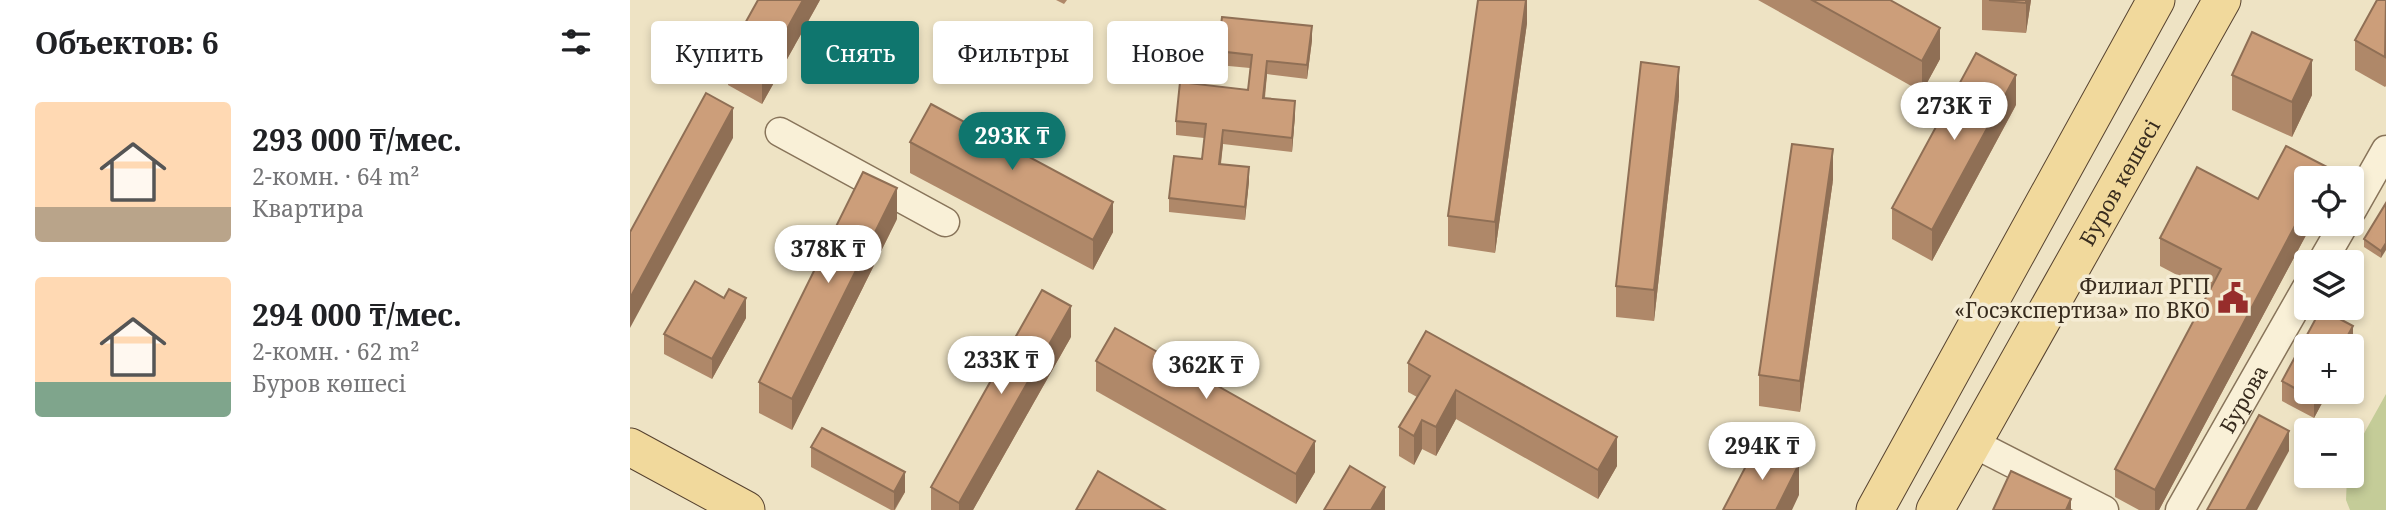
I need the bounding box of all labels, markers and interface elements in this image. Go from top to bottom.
chip: Купить [651,21,787,84]
chip: Снять [801,21,919,84]
chip: Фильтры [933,21,1093,84]
chip: Новое [1107,21,1228,84]
text: Объектов: 6 [35,22,219,63]
icon: filters [557,23,595,61]
pin: 273K ₸ [1897,82,2011,142]
text: 273K ₸ [1917,89,1991,121]
pin: 293K ₸ [955,113,1069,172]
street label: Буров көшесі [2073,114,2166,251]
text: 293 000 ₸/мес. [252,119,462,160]
text: 293K ₸ [975,119,1049,151]
icon: home [91,130,175,214]
text: 2-комн. · 64 m² [252,160,419,192]
map controls [2294,166,2364,488]
button: locate [2294,166,2364,236]
text: Квартира [252,192,364,224]
pin: 378K ₸ [771,226,885,285]
text: 378K ₸ [791,232,865,264]
button: layers [2294,250,2364,320]
place label: Филиал РГП «Госэкспертиза» по ВКО [1954,272,2210,324]
public building icon: Филиал РГП «Госэкспертиза» по ВКО [2216,281,2250,315]
text: 294 000 ₸/мес. [252,294,462,335]
icon: home [91,305,175,389]
button: + [2294,334,2364,404]
text: 2-комн. · 62 m² [252,335,419,367]
pin: 233K ₸ [944,336,1058,396]
pin: 362K ₸ [1149,342,1263,401]
text: 233K ₸ [964,343,1038,375]
text: 362K ₸ [1169,348,1243,380]
street label: Бурова [2213,360,2274,438]
text: Буров көшесі [252,367,406,399]
button: − [2294,418,2364,488]
pin: 294K ₸ [1705,422,1819,482]
text: 294K ₸ [1725,429,1799,461]

